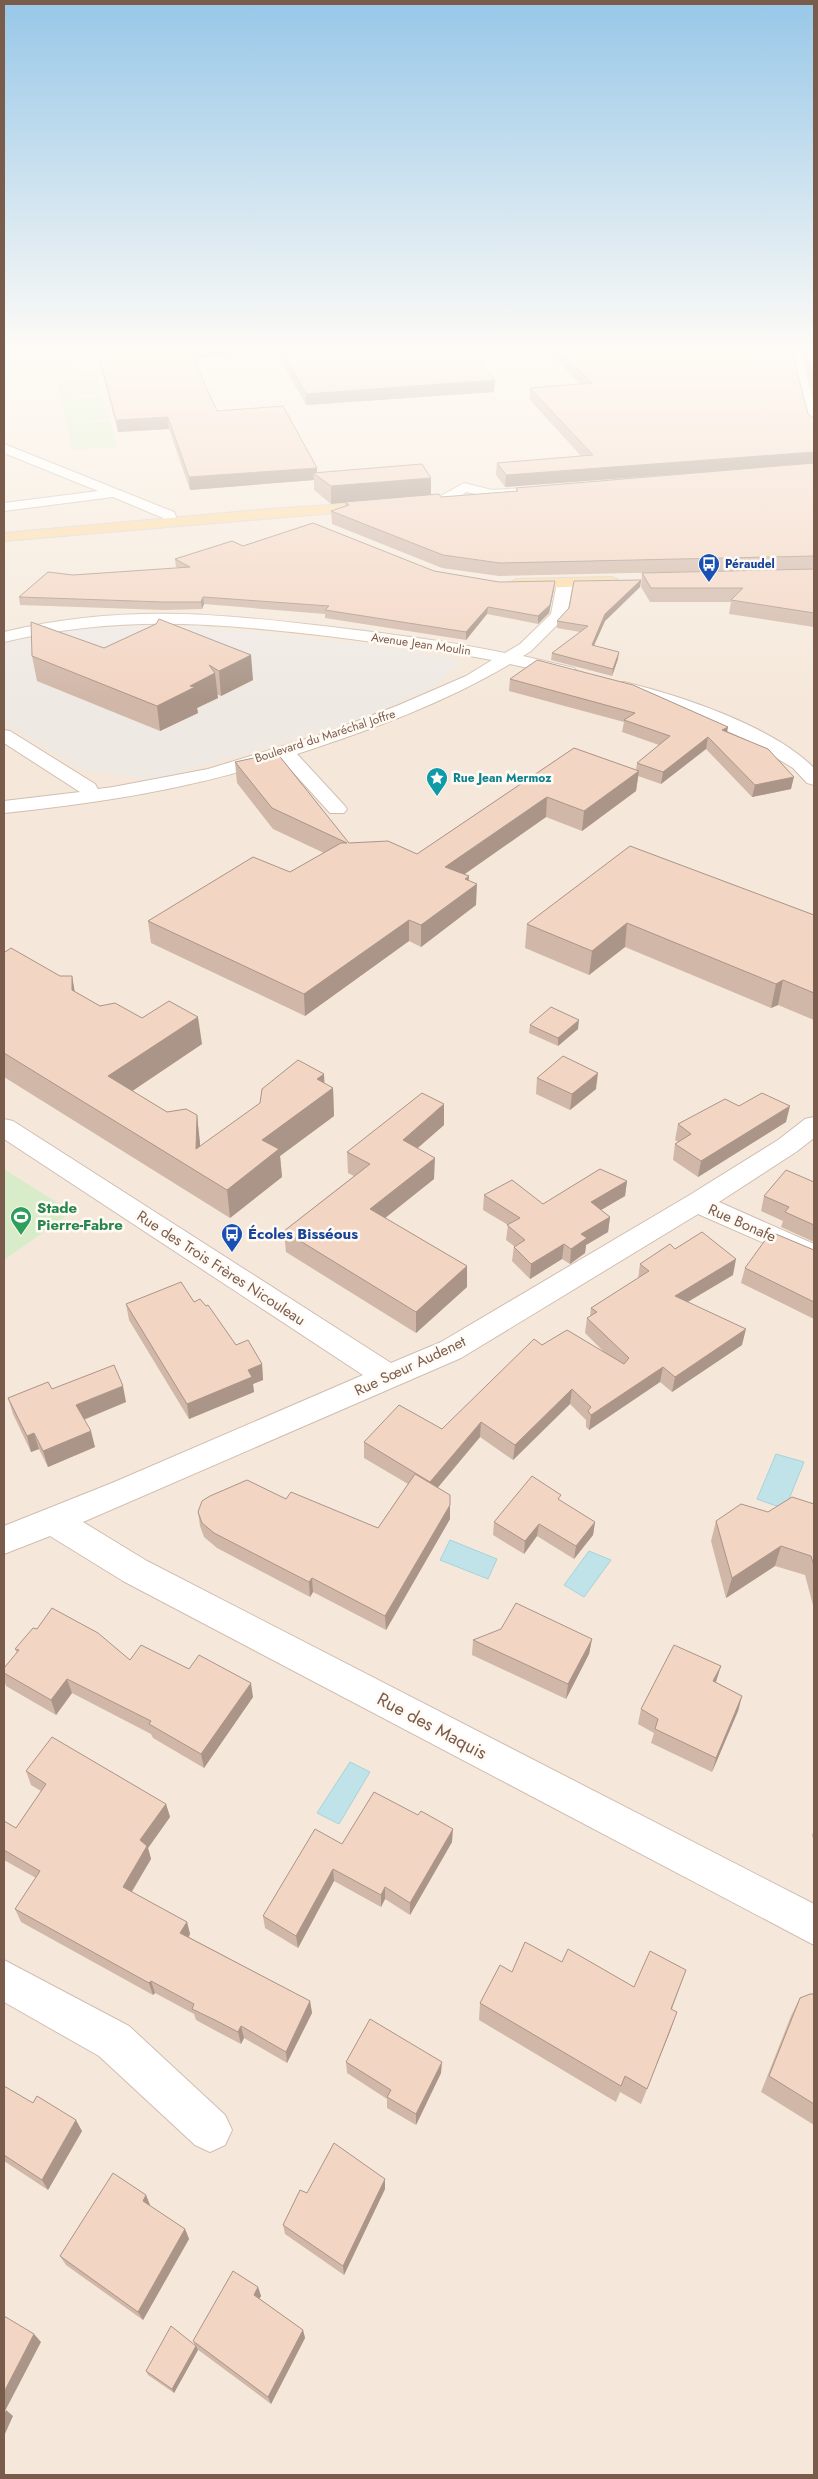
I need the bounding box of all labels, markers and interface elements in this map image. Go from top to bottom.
bus stop icon: Péraudel [697,552,721,583]
place label: Péraudel [725,555,775,573]
street label: Avenue Jean Moulin [370,628,472,660]
street label: Boulevard du Maréchal Joffre [252,705,398,767]
place icon: Rue Jean Mermoz [425,766,449,797]
place label: Rue Jean Mermoz [453,769,552,787]
place label: Stade Pierre-Fabre [37,1197,123,1236]
street label: Rue Bonafe [705,1198,780,1248]
sports icon: Stade Pierre-Fabre [9,1205,33,1236]
street label: Rue des Trois Frères Nicouleau [133,1205,309,1331]
bus stop icon: Écoles Bisséous [220,1222,244,1253]
place label: Écoles Bisséous [248,1223,358,1245]
street label: Rue Sœur Audenet [351,1330,470,1401]
street label: Rue des Maquis [372,1686,492,1766]

